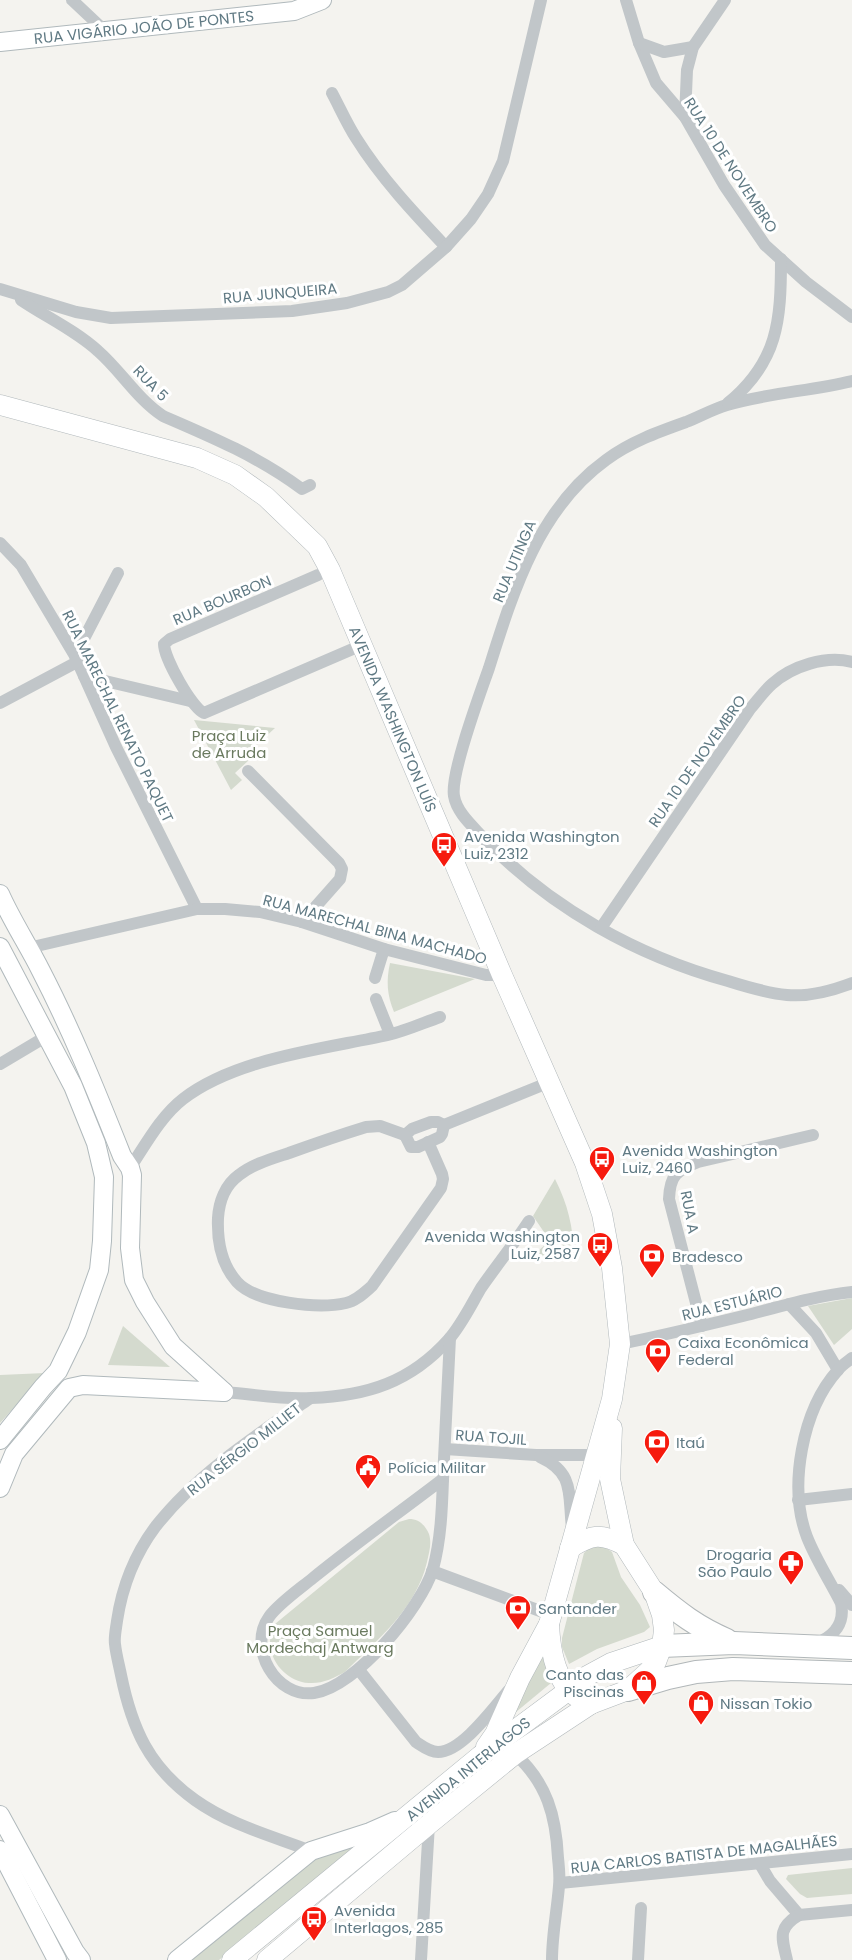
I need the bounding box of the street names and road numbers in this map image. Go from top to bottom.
street label: RUA VIGÁRIO JOÃO DE PONTES [33,5,255,49]
street label: RUA 10 DE NOVEMBRO [679,93,783,237]
street label: RUA JUNQUEIRA [222,278,338,308]
street label: RUA 5 [129,360,173,406]
street label: RUA UTINGA [487,517,541,605]
street label: RUA BOURBON [170,570,274,630]
street label: RUA MARECHAL RENATO PAQUET [57,606,179,826]
street label: AVENIDA WASHINGTON LUÍS [344,623,442,815]
street label: RUA 10 DE NOVEMBRO [643,690,751,831]
street label: RUA MARECHAL BINA MACHADO [261,889,489,969]
street label: RUA A [676,1189,704,1235]
street label: RUA ESTUÁRIO [680,1280,785,1326]
street label: RUA SÉRGIO MILLIET [183,1398,305,1500]
street label: RUA TOJIL [455,1424,528,1450]
street label: AVENIDA INTERLAGOS [401,1712,535,1826]
street label: RUA CARLOS BATISTA DE MAGALHÃES [570,1830,838,1878]

